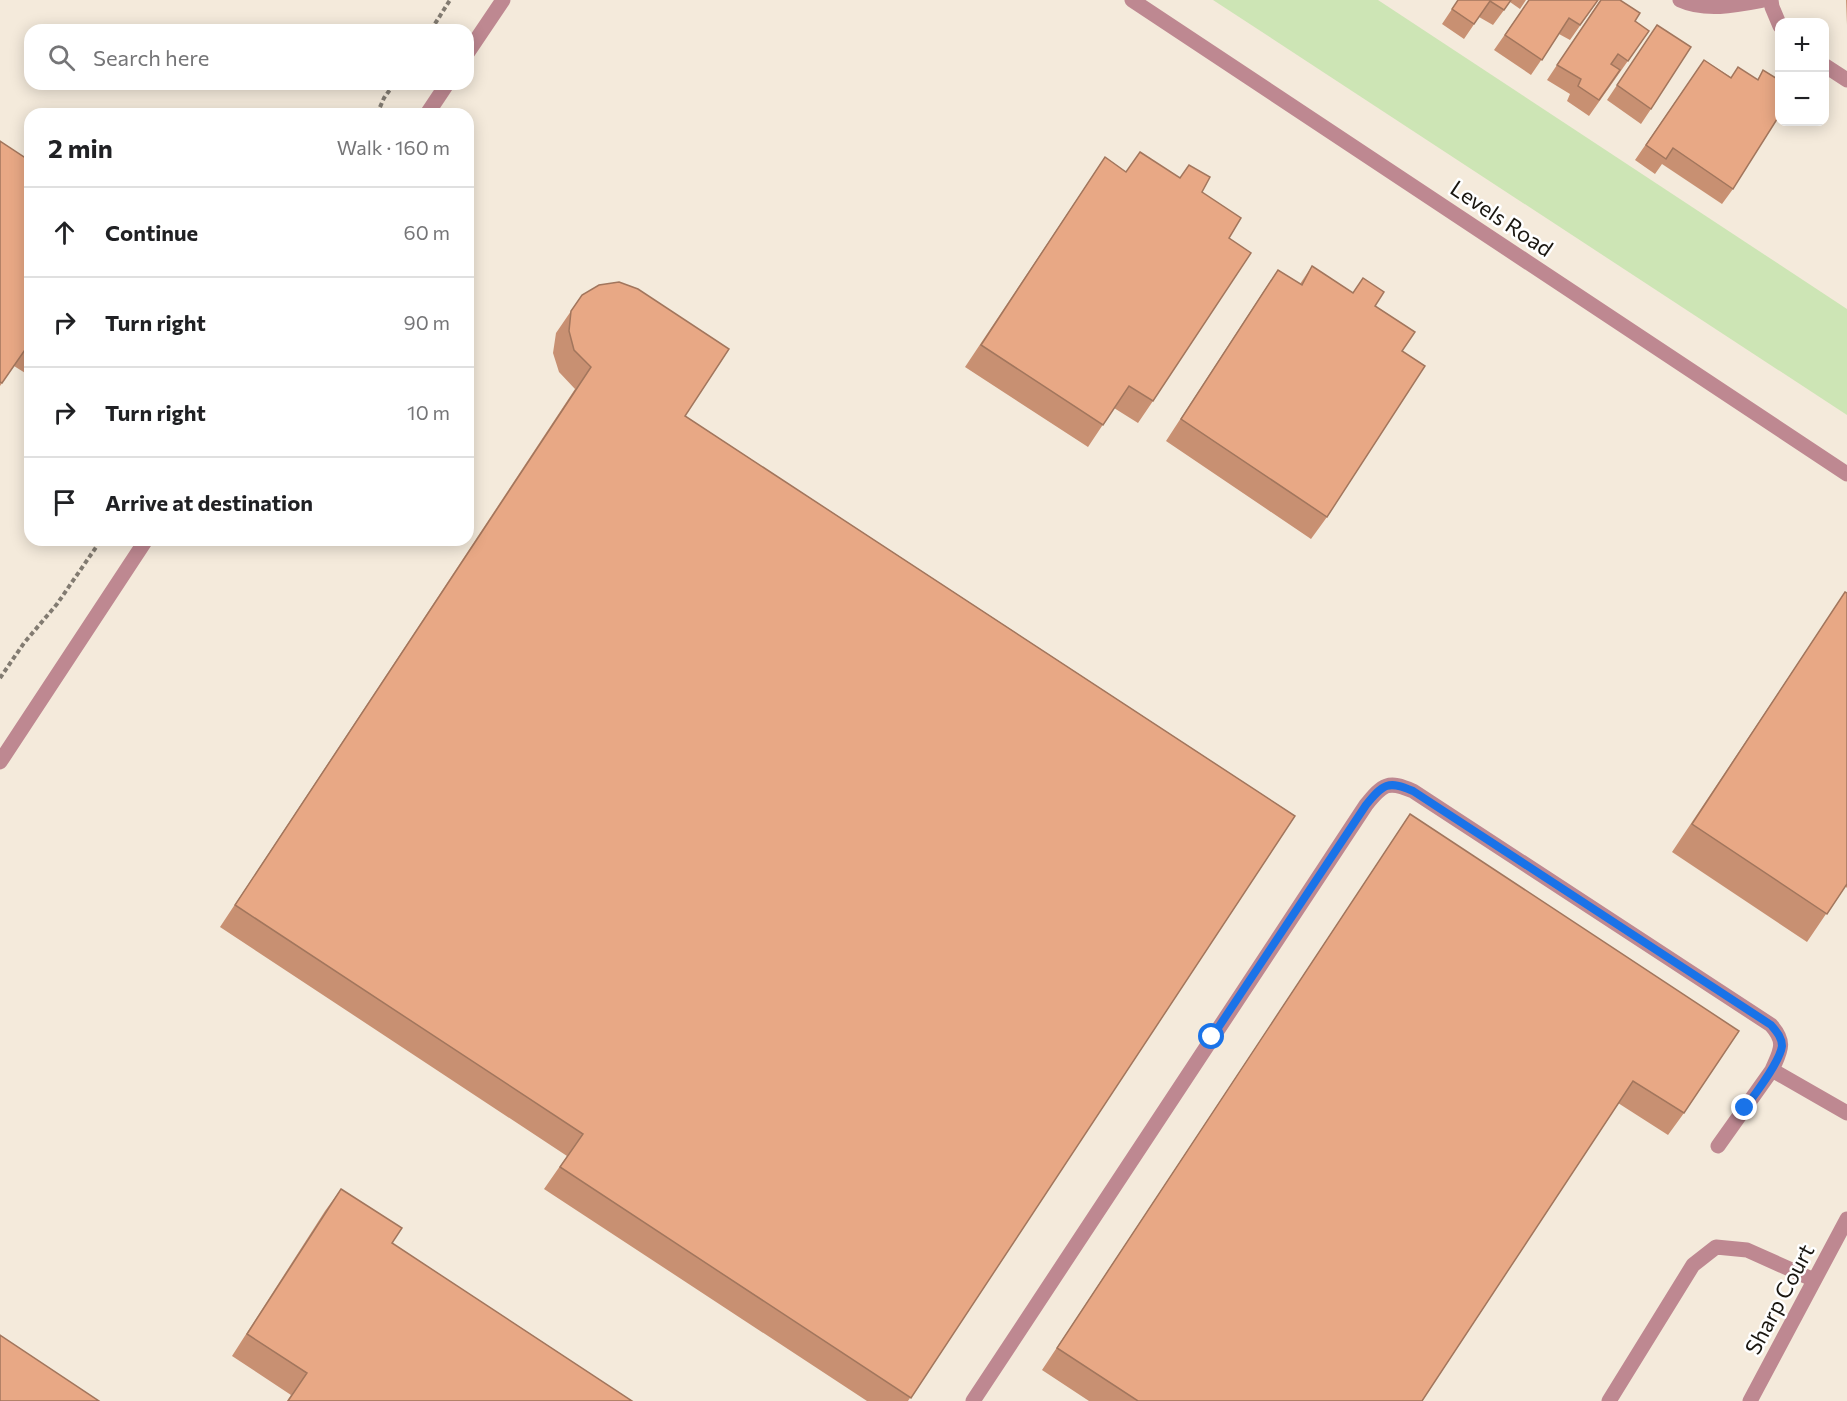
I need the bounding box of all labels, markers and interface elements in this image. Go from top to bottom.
map controls [1775,18,1829,126]
button: + [1775,18,1829,72]
search box [24,24,474,90]
icon: search [45,41,78,74]
text: Search here [93,44,209,71]
button: − [1775,72,1829,126]
text: 2 min [48,132,113,163]
text: Walk · 160 m [337,135,450,159]
street label: Levels Road [1446,174,1558,262]
icon: ahead [48,216,81,249]
text: Continue [105,219,198,246]
text: 60 m [404,220,450,244]
icon: right [48,306,81,339]
text: Turn right [105,309,206,336]
text: 90 m [404,310,450,334]
icon: right [48,396,81,429]
text: Turn right [105,399,206,426]
text: 10 m [407,400,450,424]
icon: arrive [48,486,81,519]
text: Arrive at destination [105,489,313,516]
route start [1198,1023,1224,1049]
route end [1731,1094,1757,1120]
street label: Sharp Court [1739,1239,1819,1359]

